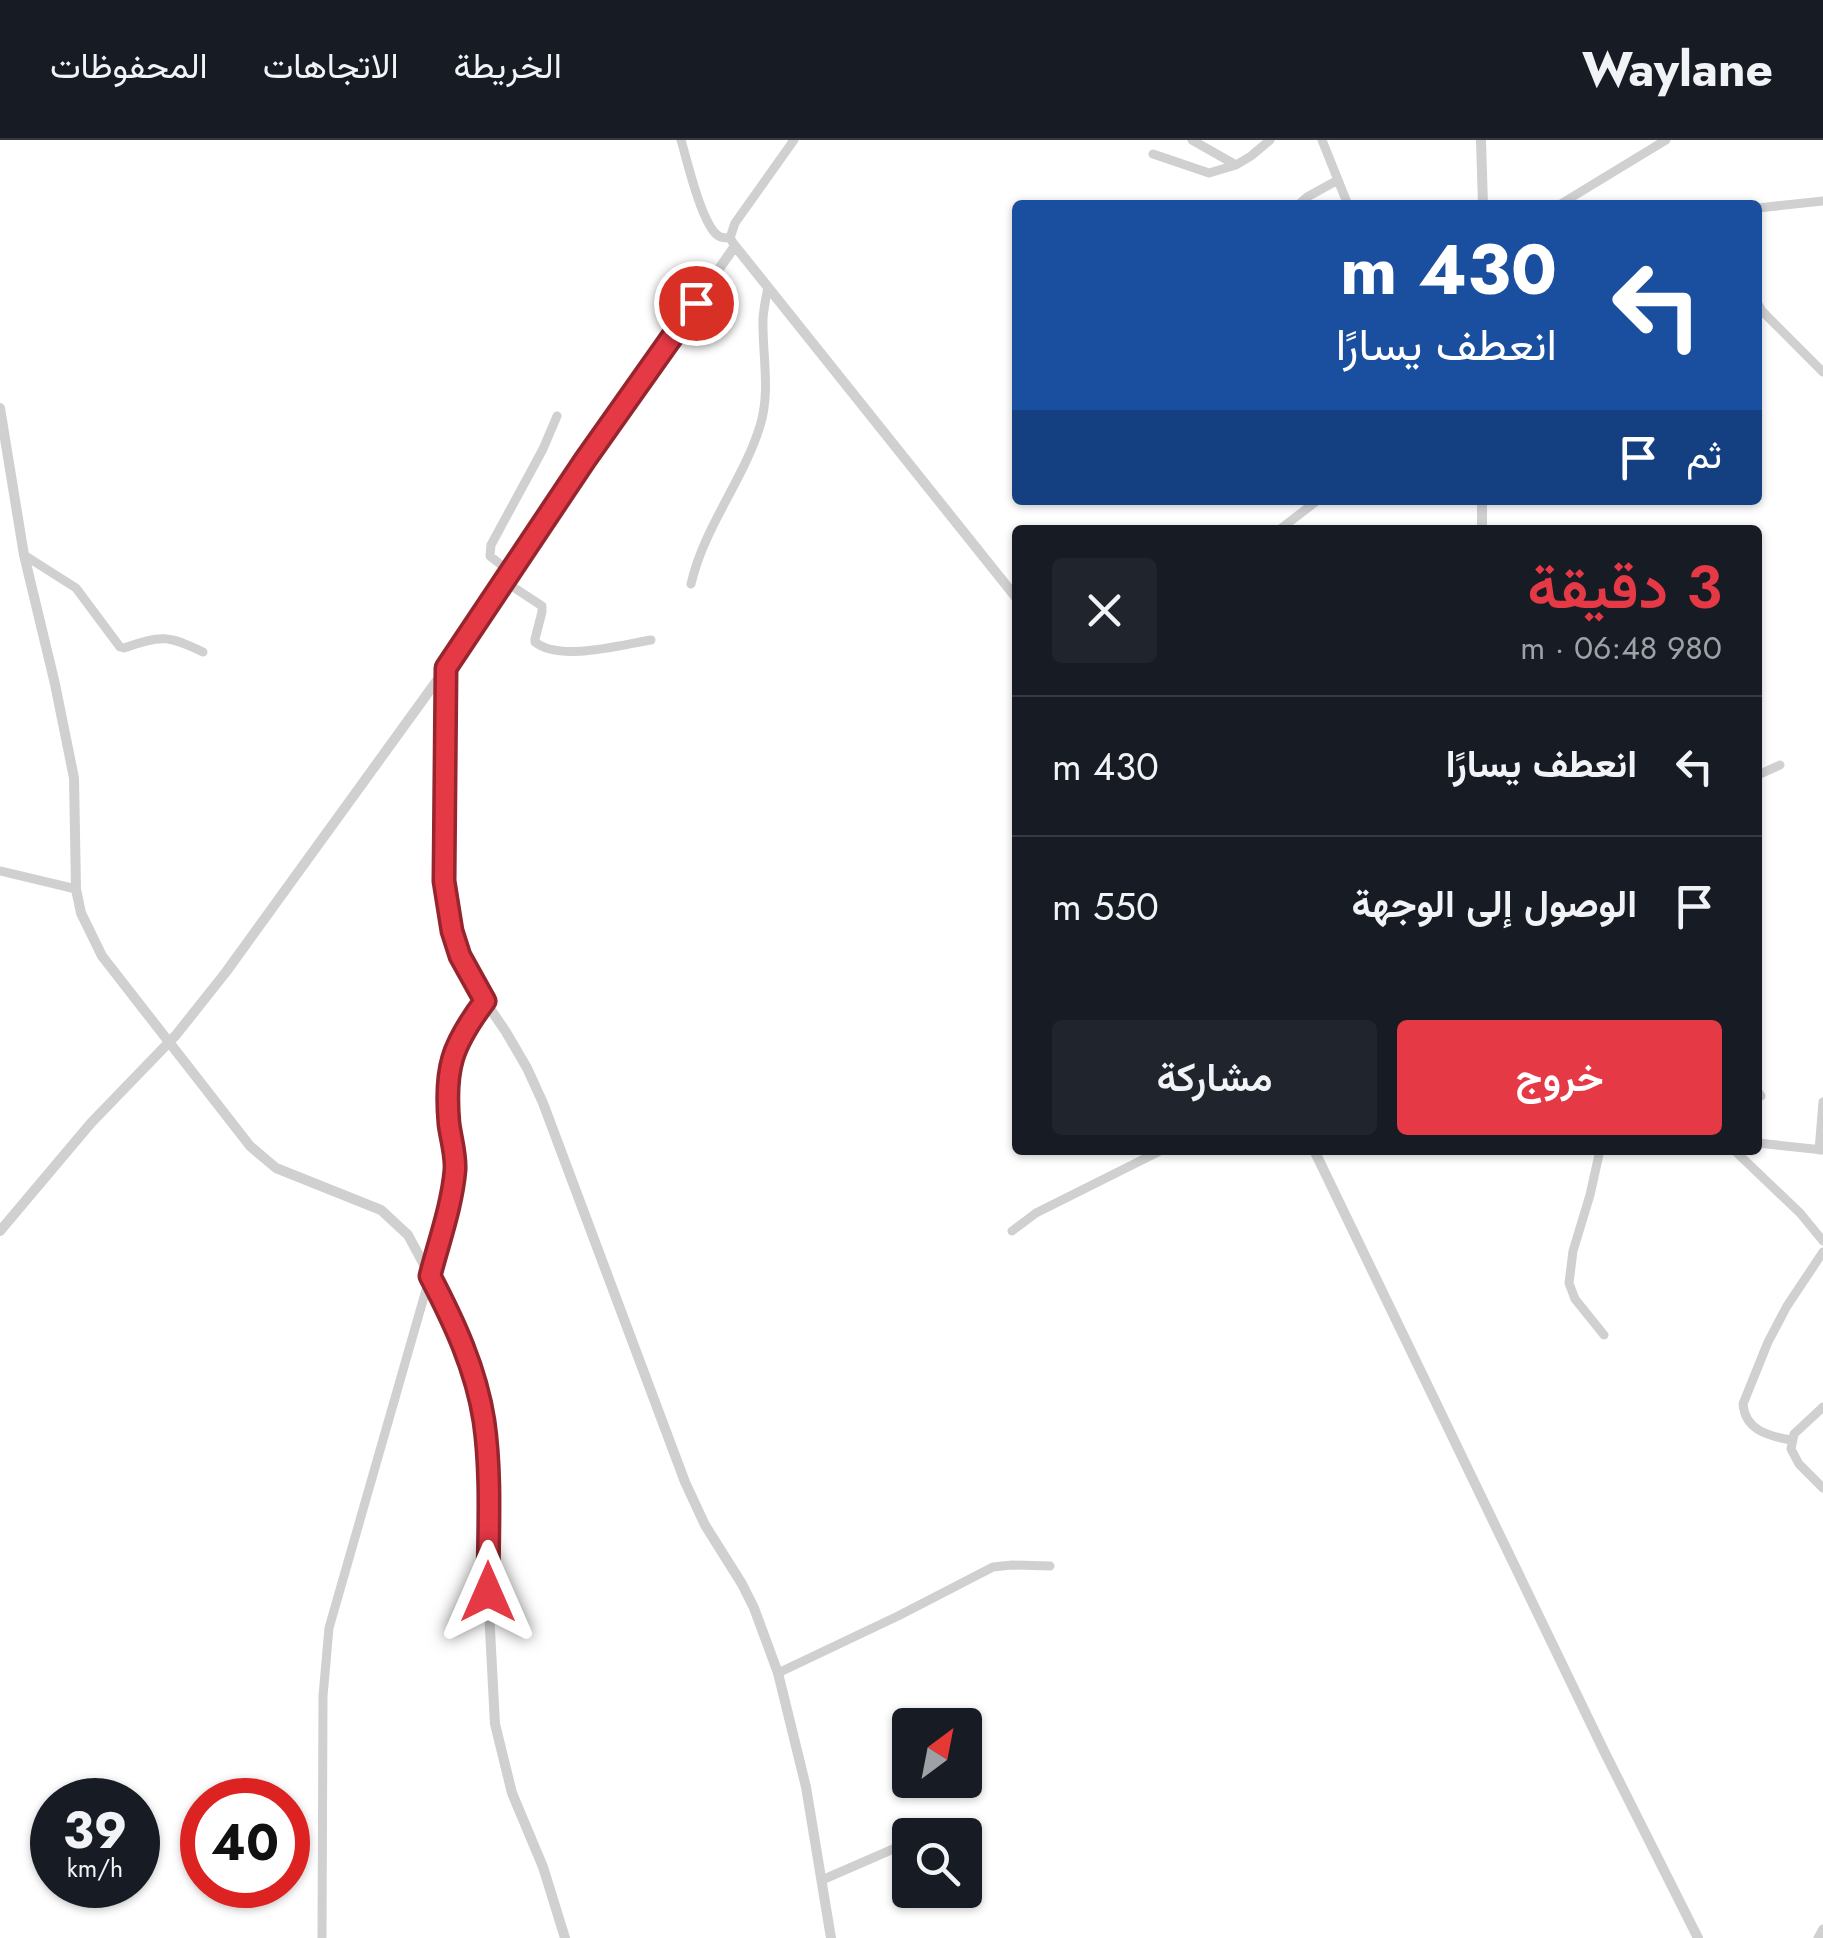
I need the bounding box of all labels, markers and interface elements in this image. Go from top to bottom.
text: Waylane [1582,35,1773,104]
text: المحفوظات [50,41,208,91]
text: الاتجاهات [263,41,399,91]
text: الخريطة [454,41,562,91]
text: 430 m [1340,219,1557,320]
icon: left [1592,240,1722,370]
pin [654,261,739,346]
icon: arrive [669,276,724,331]
text: انعطف يسارًا [1336,312,1557,377]
text: ثم [1686,427,1722,482]
icon: arrive [1611,430,1666,485]
text: 3 دقيقة [1527,544,1722,631]
button: close [1052,558,1157,663]
text: 980 m · 06:48 [1520,625,1722,671]
text: انعطف يسارًا [1446,736,1637,791]
text: 430 m [1052,739,1159,794]
icon: left [1667,739,1722,794]
text: الوصول إلى الوجهة [1352,876,1637,931]
text: 550 m [1052,879,1159,934]
icon: arrive [1667,879,1722,934]
button: مشاركة [1052,1020,1377,1135]
button: خروج [1397,1020,1722,1135]
position arrow [436,1540,540,1644]
north arrow [892,1708,982,1798]
map controls [892,1708,982,1908]
speed limit sign: 40 [180,1778,310,1908]
text: 39 [63,1794,127,1867]
button: search [892,1818,982,1908]
text: km/h [67,1850,123,1886]

